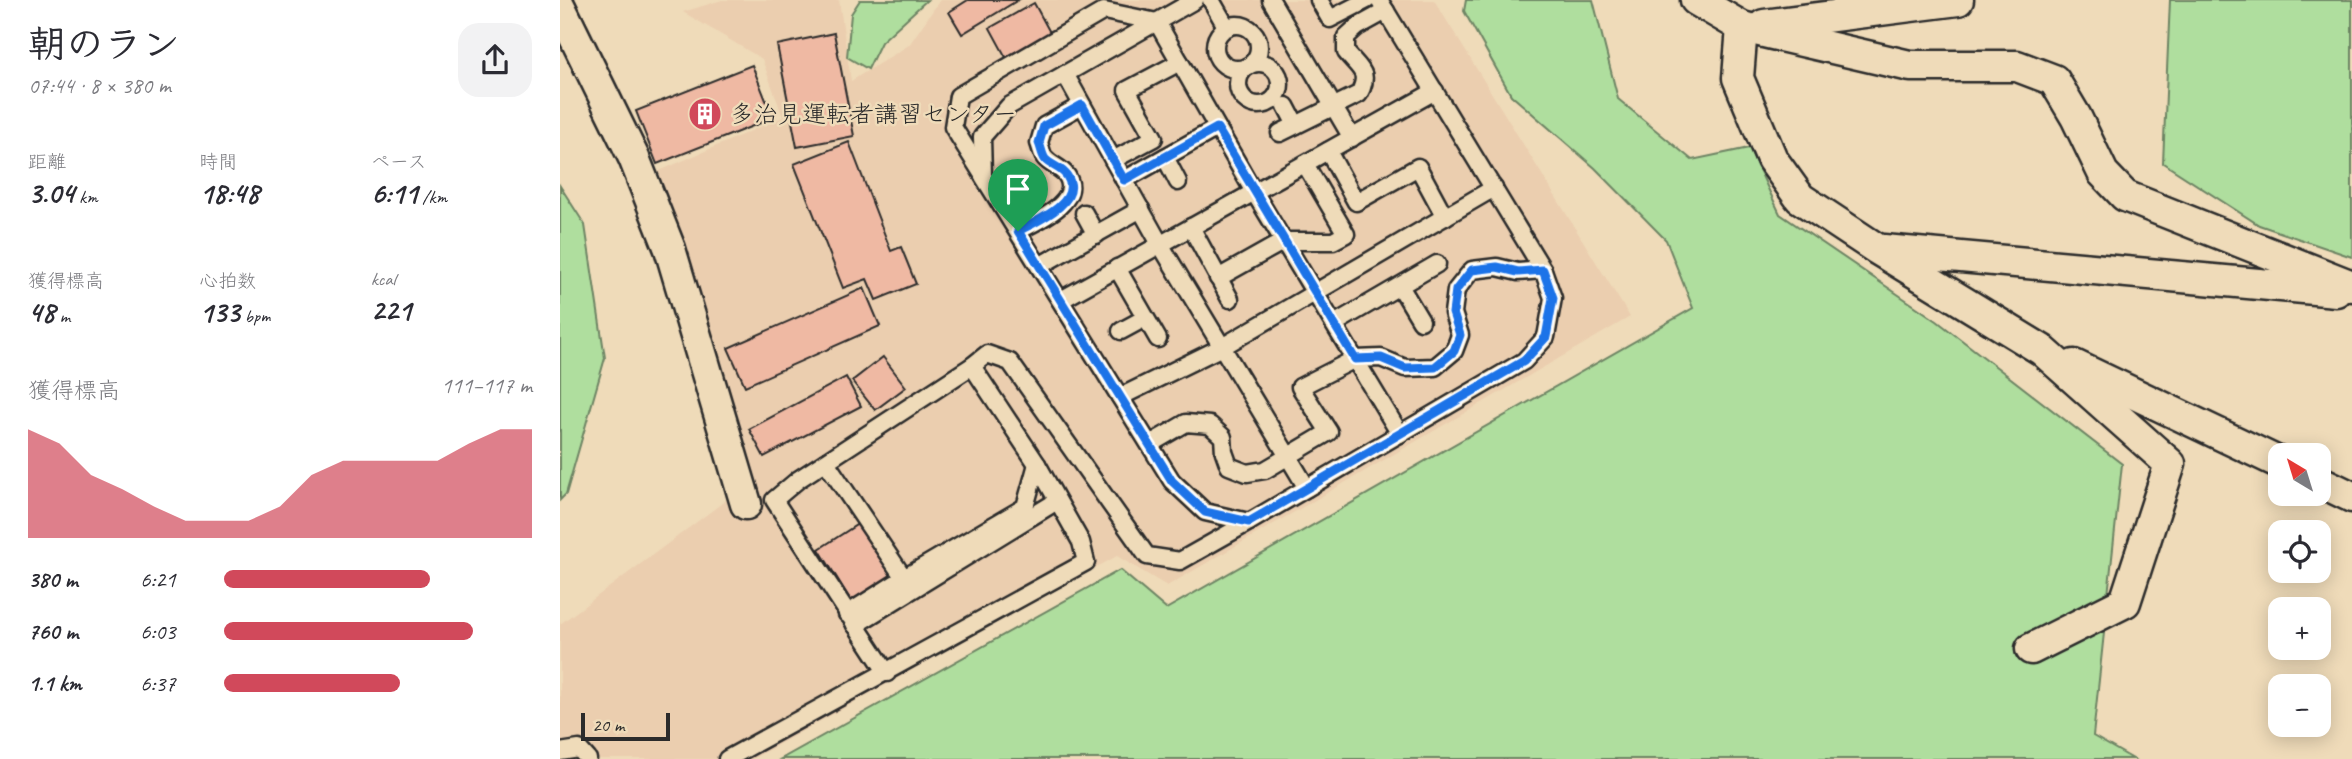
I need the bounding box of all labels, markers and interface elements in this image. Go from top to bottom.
text: 朝のラン [28,21,180,68]
button: share [458,23,532,97]
text: 07:44 · 8 × 380 m [28,71,171,100]
building icon: 多治見運転者講習センター [686,95,724,133]
place label: 多治見運転者講習センター [730,99,1017,129]
text: 距離 [28,150,66,174]
text: 時間 [199,150,237,174]
text: ペース [371,150,427,174]
pin [988,159,1048,231]
icon: arrive [999,170,1037,208]
text: 3.04 [28,174,74,212]
text: 18:48 [199,174,259,212]
text: 6:11 [371,174,418,212]
text: km [74,185,98,209]
text: /km [418,185,447,209]
text: kcal [371,267,396,291]
text: 獲得標高 [28,269,104,293]
text: 心拍数 [199,269,256,293]
text: 221 [371,291,411,329]
text: 48 [28,293,55,331]
text: 133 [199,293,240,331]
text: m [55,304,70,328]
text: bpm [240,304,271,328]
text: 111–117 m [441,371,532,400]
text: 獲得標高 [28,376,120,405]
north arrow [2268,443,2331,506]
map controls [2268,443,2331,737]
button: locate [2268,520,2331,583]
text: 380 m [28,565,78,594]
text: 6:21 [140,565,176,594]
button: + [2268,597,2331,660]
text: 760 m [28,617,78,646]
text: 6:03 [140,617,176,646]
text: 1.1 km [28,669,82,698]
text: 6:37 [140,669,176,698]
button: − [2268,674,2331,737]
scale bar [581,710,670,742]
text: 20 m [592,713,624,737]

